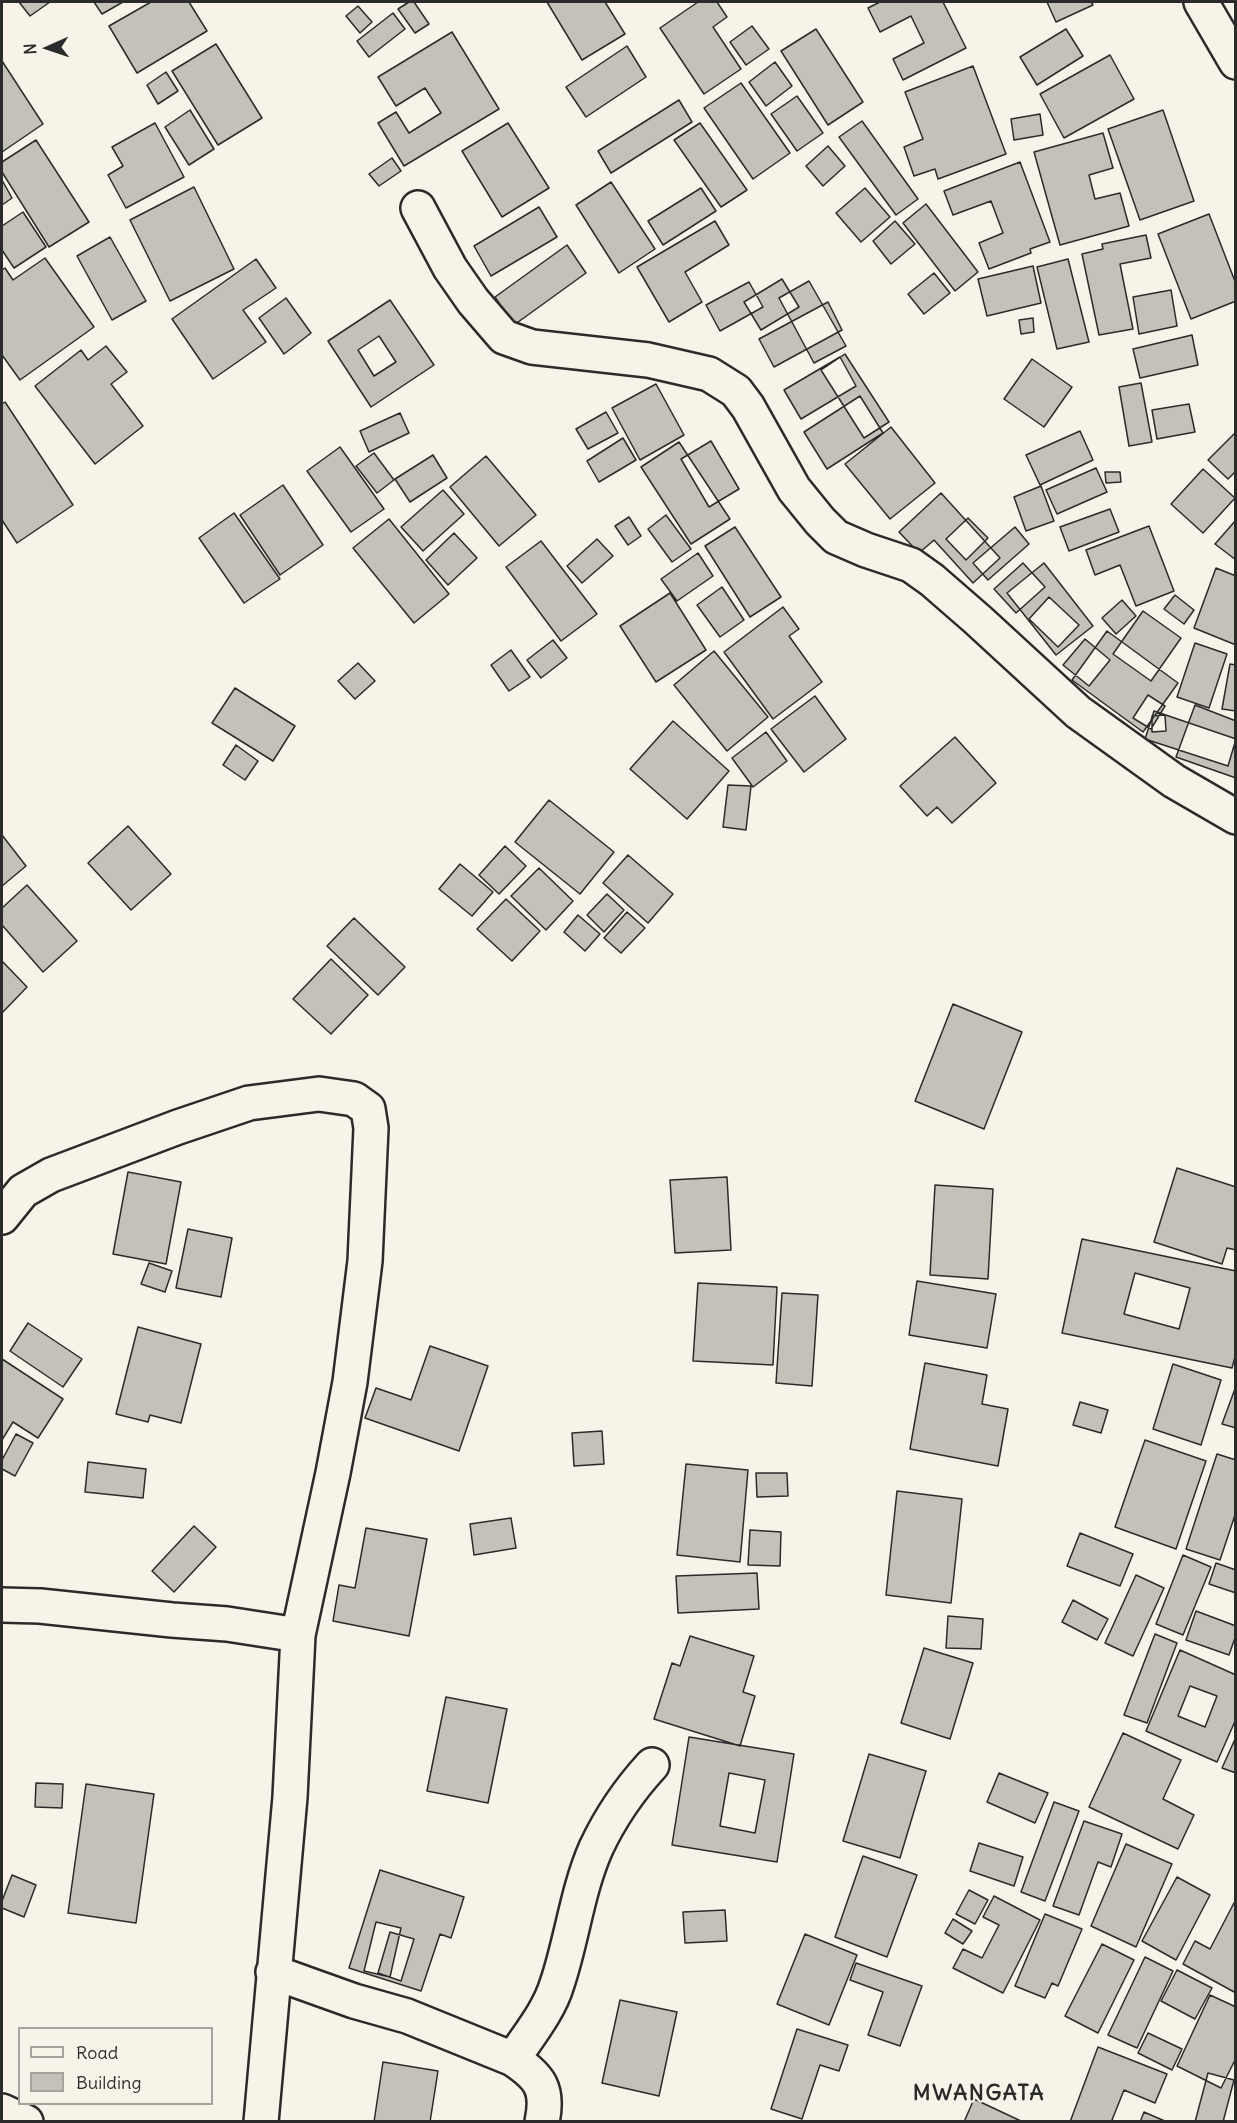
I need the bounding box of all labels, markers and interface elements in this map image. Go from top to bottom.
north arrow [18,18,78,78]
text: N [20,43,40,55]
legend [18,2027,213,2105]
text: Road [76,2041,118,2064]
text: Building [76,2071,141,2094]
district label: MWANGATA [913,2081,1045,2107]

